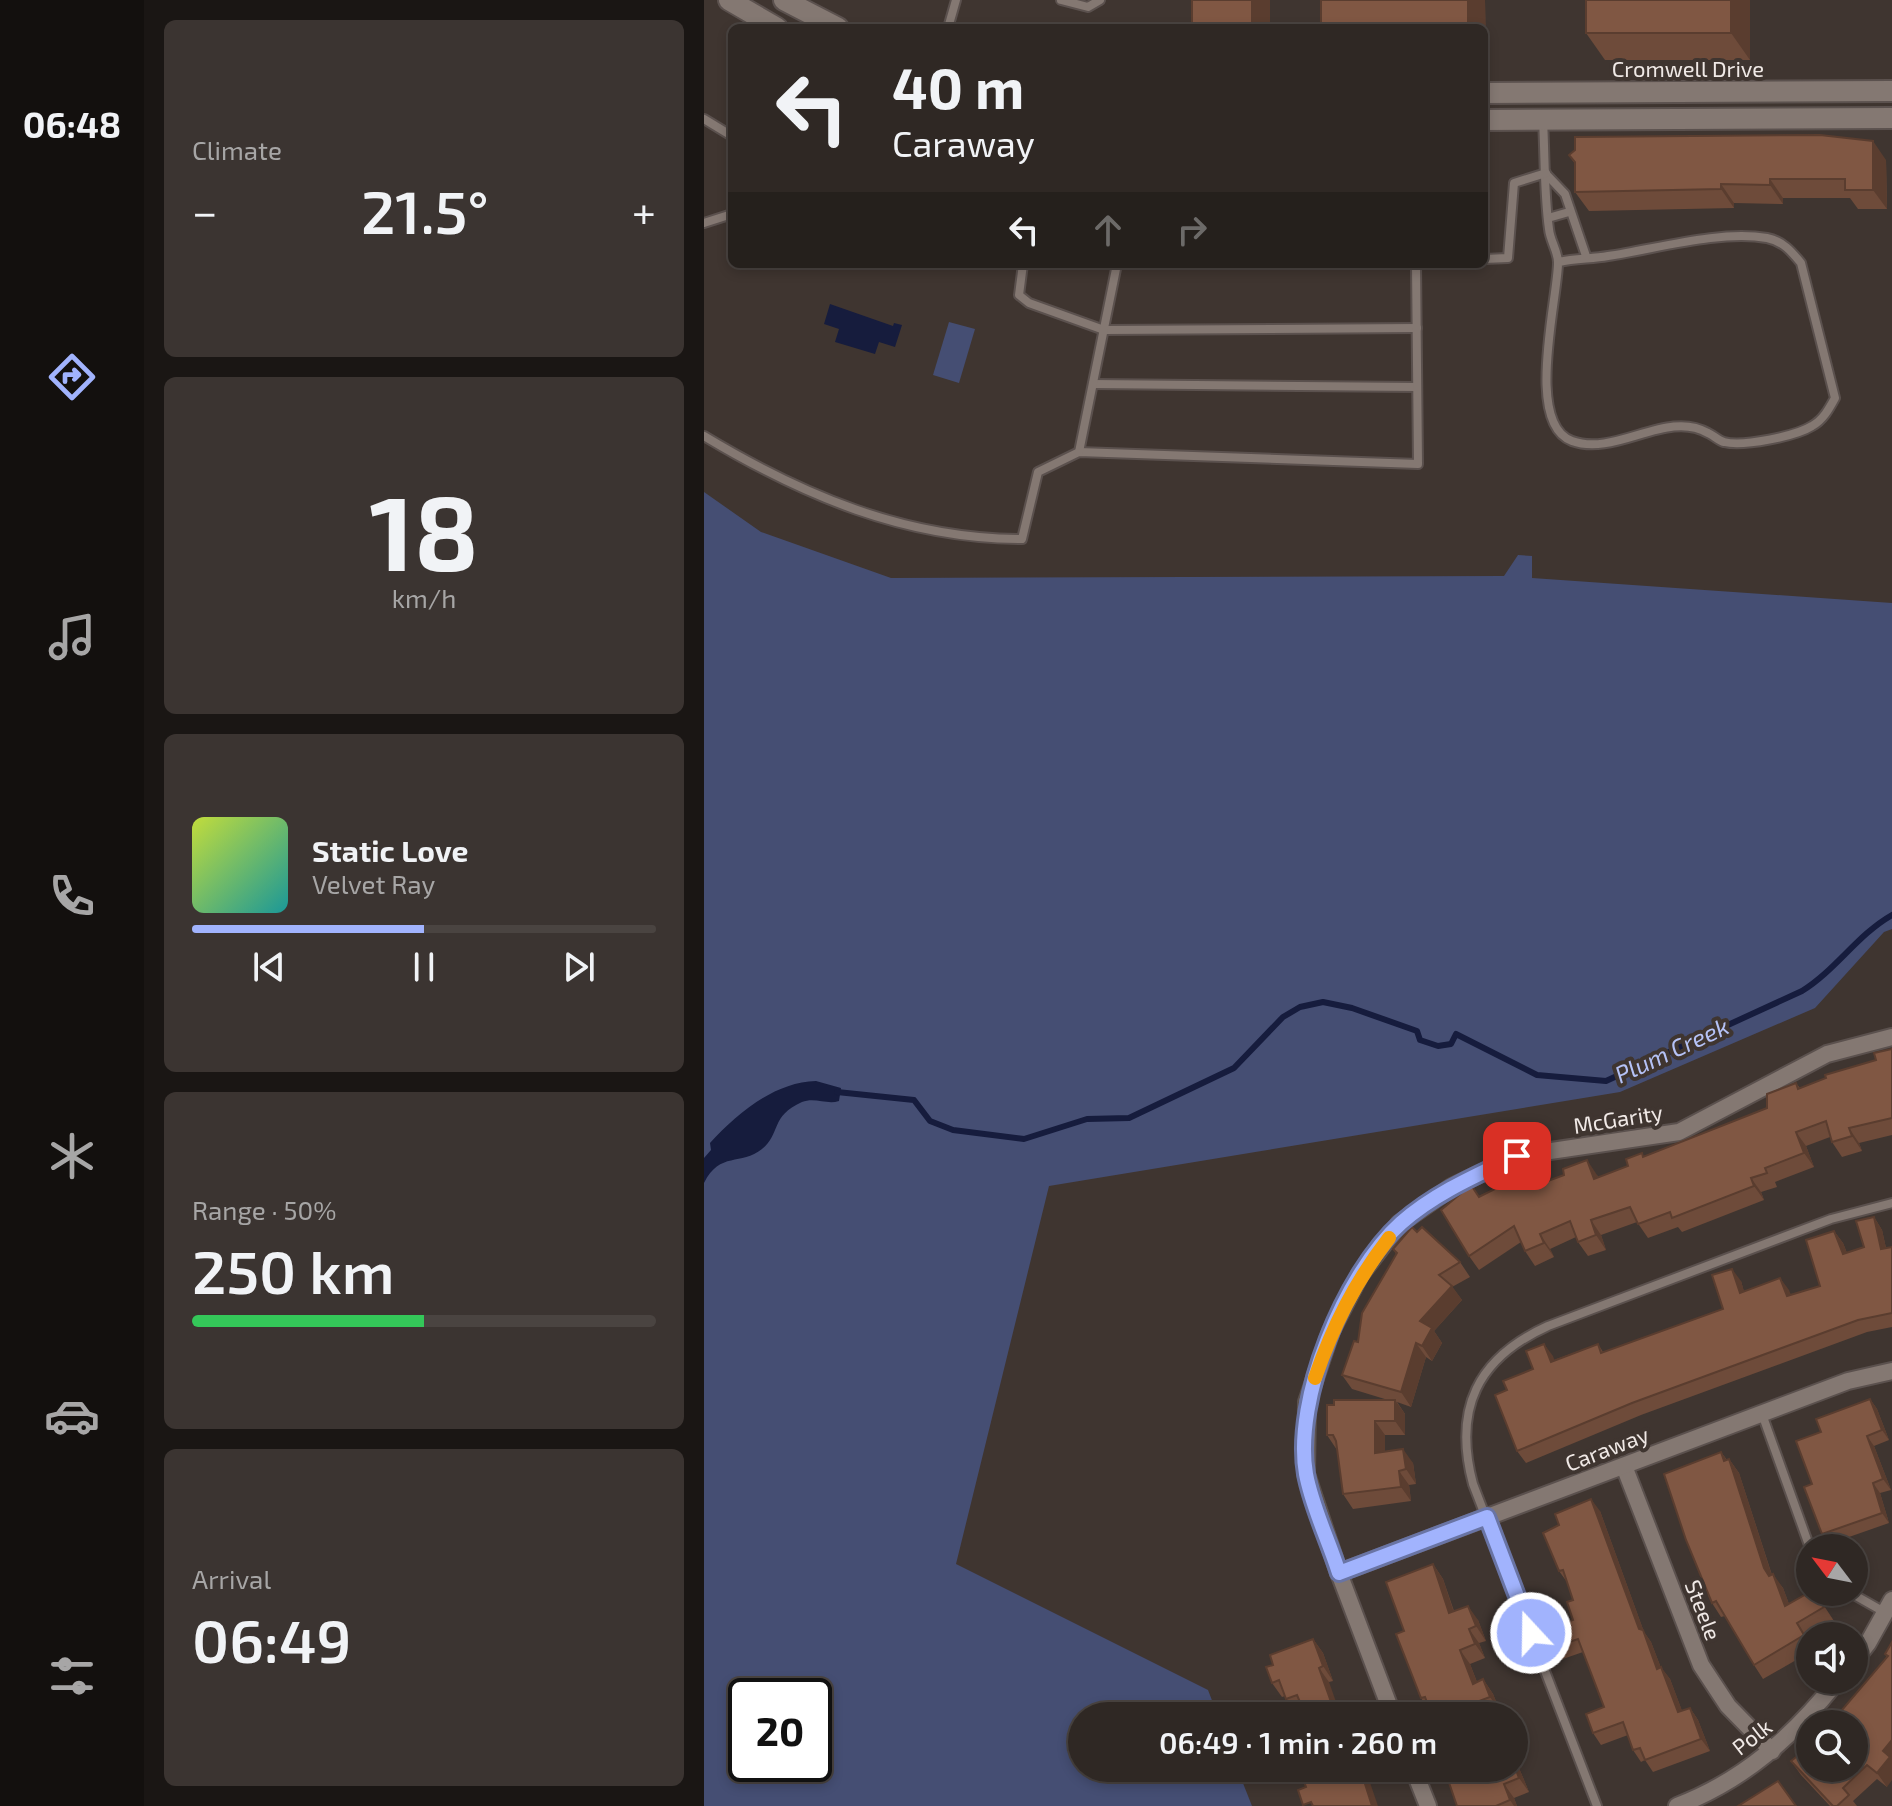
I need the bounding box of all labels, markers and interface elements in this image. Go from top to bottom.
text: 40 m [892,53,1024,120]
street label: Cromwell Drive [1612,55,1764,81]
icon: left [760,56,864,160]
text: 06:48 [23,102,121,145]
text: Caraway [892,121,1035,164]
text: Climate [192,134,282,165]
text: 21.5° [361,174,489,246]
text: − [192,184,218,237]
text: + [632,184,656,237]
icon: left [1002,208,1046,252]
icon: ahead [1086,208,1130,252]
icon: right [1170,208,1214,252]
icon: directions [44,349,100,405]
text: 18 [369,467,479,592]
text: km/h [392,582,456,613]
icon: music [44,609,100,665]
text: Static Love [312,832,468,868]
icon: phone [44,868,100,924]
text: Velvet Ray [312,868,435,899]
icon: previous [247,945,291,989]
icon: pause [402,945,446,989]
icon: next [557,945,601,989]
water label: Plum Creek [1610,1011,1733,1089]
street label: McGarity [1571,1098,1665,1138]
pin [1483,1122,1551,1190]
icon: climate [44,1128,100,1184]
icon: arrive [1495,1134,1539,1178]
text: Range · 50% [192,1194,336,1225]
text: 250 km [192,1234,394,1306]
icon: car [44,1388,100,1444]
street label: Caraway [1561,1420,1652,1476]
north arrow [1796,1534,1868,1606]
map controls [1796,1534,1868,1782]
text: Arrival [192,1563,271,1594]
street label: Steele [1681,1576,1727,1644]
position arrow [1489,1591,1573,1675]
text: 06:49 [192,1603,352,1675]
button: sound [1796,1622,1868,1694]
icon: filters [44,1648,100,1704]
speed limit sign: 20 [728,1678,832,1782]
button: search [1796,1710,1868,1782]
street label: Polk [1726,1713,1776,1760]
text: 06:49 · 1 min · 260 m [1159,1724,1437,1760]

